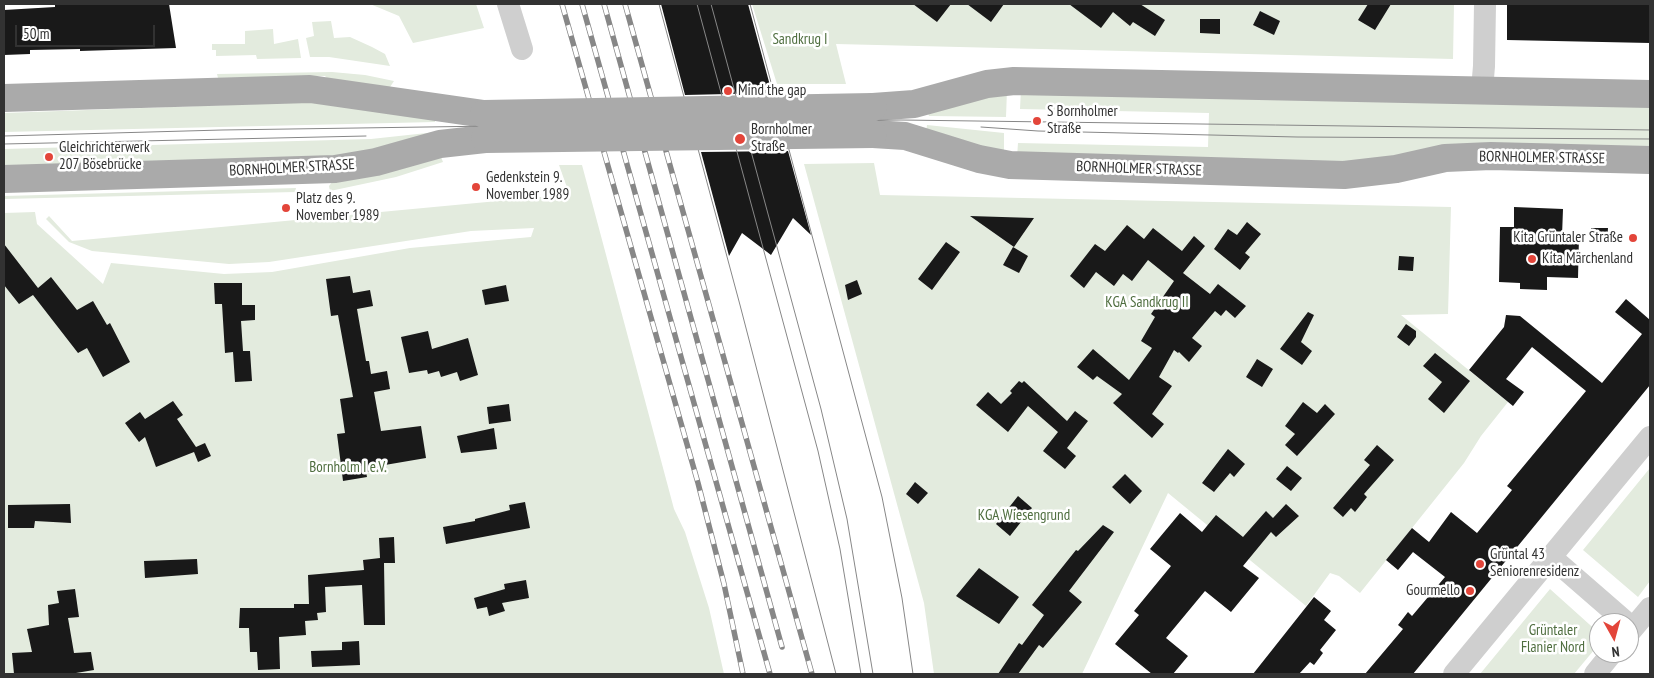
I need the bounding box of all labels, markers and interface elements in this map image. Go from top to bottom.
scale bar [18,15,158,47]
text: 50 m [23,24,49,43]
park label: Sandkrug I [772,31,828,49]
place label: Mind the gap [738,82,806,100]
marker: Mind the gap [722,85,734,97]
place label: S Bornholmer Straße [1047,103,1117,138]
marker: S Bornholmer Straße [1031,115,1043,127]
place label: Bornholmer Straße [751,121,812,156]
marker: Bornholmer Straße [733,132,747,146]
place label: Gleichrichterwerk 207 Bösebrücke [59,139,150,174]
street label: BORNHOLMER STRASSE [1479,148,1605,168]
marker: Gleichrichterwerk 207 Bösebrücke [43,151,55,163]
street label: BORNHOLMER STRASSE [229,156,355,180]
street label: BORNHOLMER STRASSE [1076,158,1202,180]
place label: Gedenkstein 9. November 1989 [486,169,569,204]
marker: Gedenkstein 9. November 1989 [470,181,482,193]
place label: Platz des 9. November 1989 [296,190,379,225]
marker: Platz des 9. November 1989 [280,202,292,214]
place label: Kita Grüntaler Straße [1513,229,1623,247]
marker: Kita Grüntaler Straße [1627,232,1639,244]
place label: Kita Märchenland [1542,250,1633,268]
marker: Kita Märchenland [1526,253,1538,265]
park label: KGA Sandkrug II [1105,294,1189,312]
park label: Bornholm I e.V. [309,459,387,477]
park label: KGA Wiesengrund [978,507,1070,525]
place label: Grüntal 43 Seniorenresidenz [1490,546,1579,581]
marker: Grüntal 43 Seniorenresidenz [1474,558,1486,570]
place label: Gourmello [1406,582,1460,600]
marker: Gourmello [1464,585,1476,597]
north arrow [1589,613,1639,663]
park label: Grüntaler Flanier Nord [1521,622,1585,657]
text: N [1611,643,1621,661]

